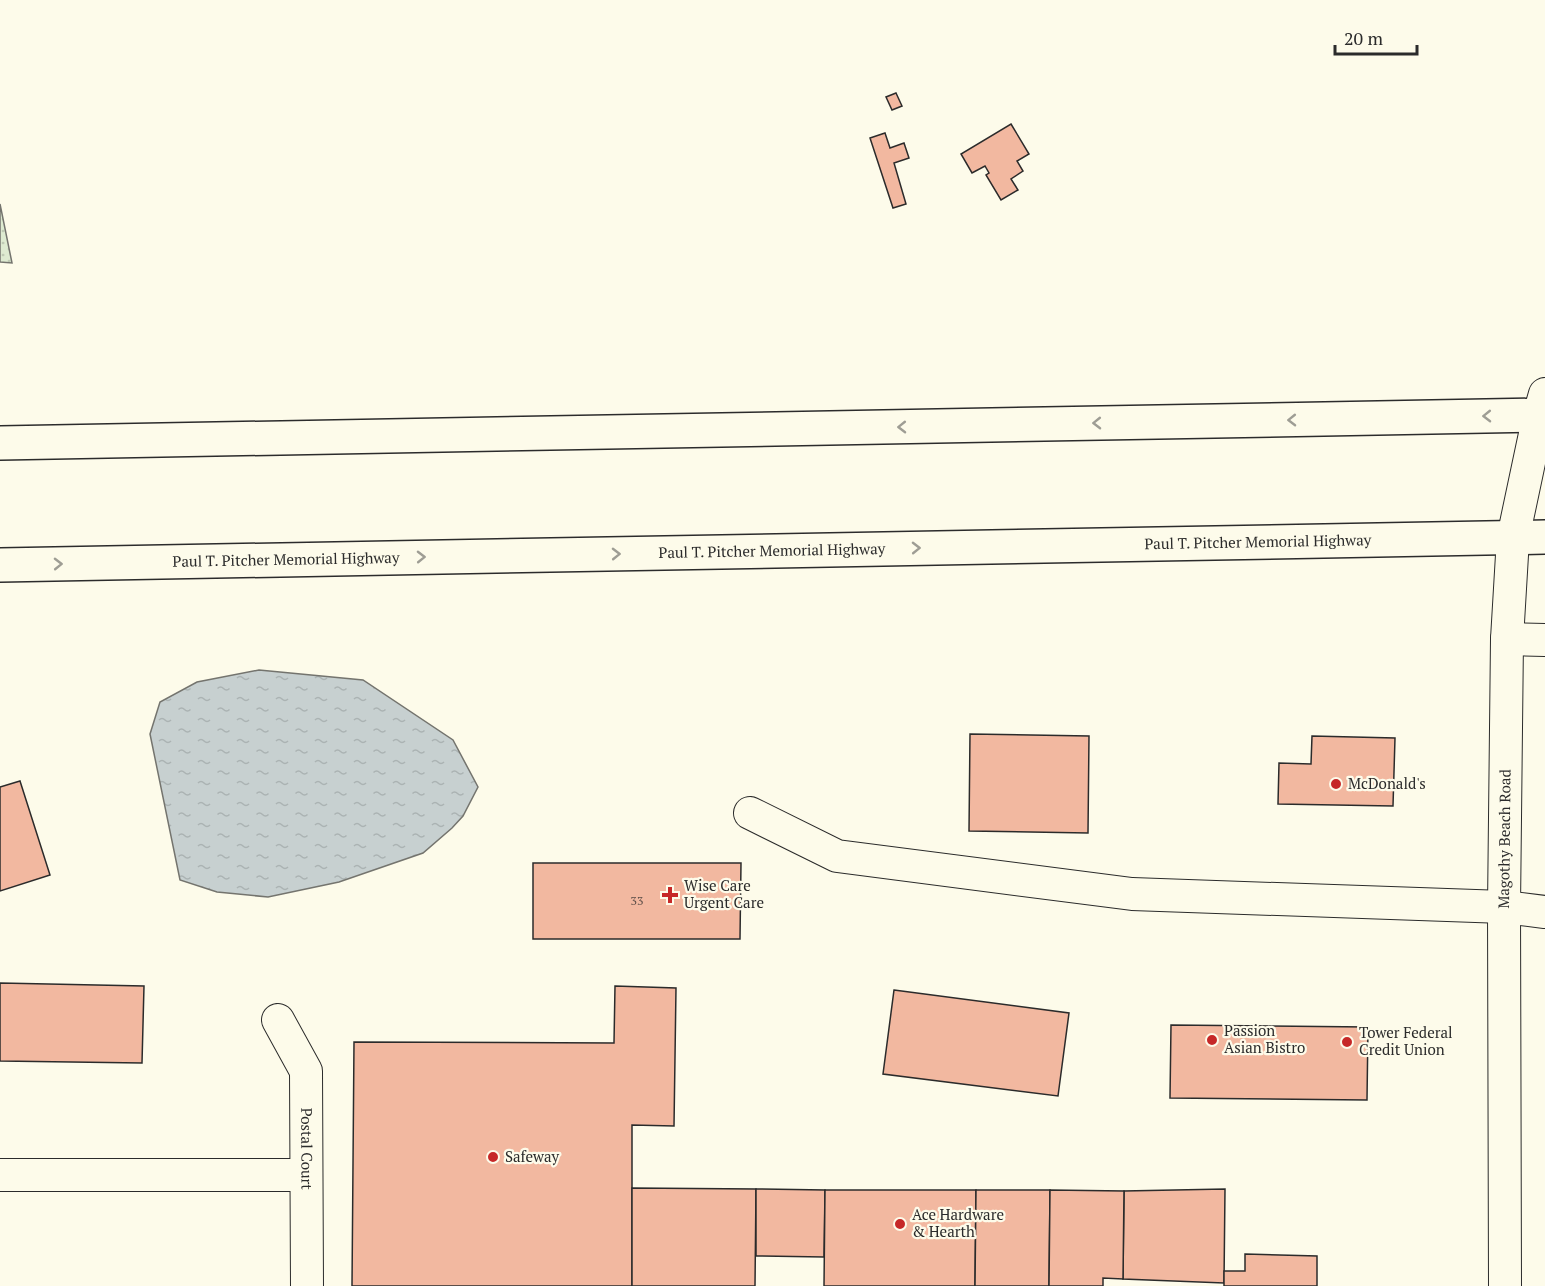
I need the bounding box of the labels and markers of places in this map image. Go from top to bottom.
place label: McDonald's [1348,773,1426,793]
marker: McDonald's [1329,777,1343,791]
place label: Wise Care Urgent Care [684,875,764,912]
marker: Wise Care Urgent Care [661,886,679,904]
place label: Passion Asian Bistro [1224,1020,1305,1057]
place label: Tower Federal Credit Union [1359,1022,1453,1059]
marker: Passion Asian Bistro [1205,1033,1219,1047]
marker: Tower Federal Credit Union [1340,1035,1354,1049]
place label: Safeway [505,1146,560,1166]
marker: Safeway [486,1150,500,1164]
place label: Ace Hardware & Hearth [912,1204,1004,1241]
marker: Ace Hardware & Hearth [893,1217,907,1231]

